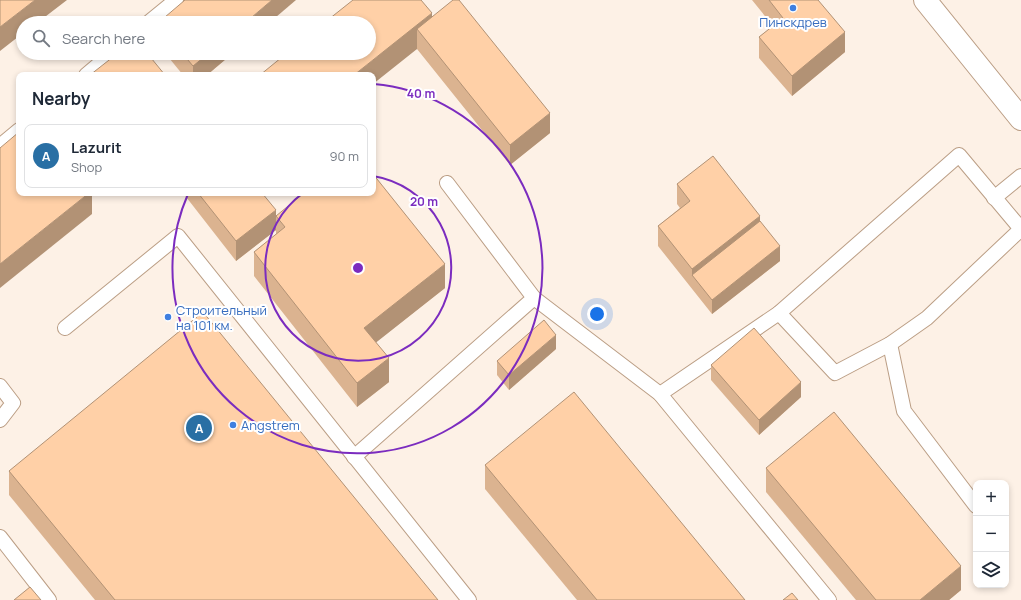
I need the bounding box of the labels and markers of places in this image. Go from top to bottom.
marker: Пинскдрев [788,3,798,13]
place label: Пинскдрев [759,13,827,31]
centre of rings [351,261,365,275]
place label: Строительный на 101 км. [176,301,267,334]
marker: Строительный на 101 км. [163,312,173,322]
pin: A [186,413,212,443]
place label: Angstrem [241,416,300,434]
marker: Angstrem [228,420,238,430]

